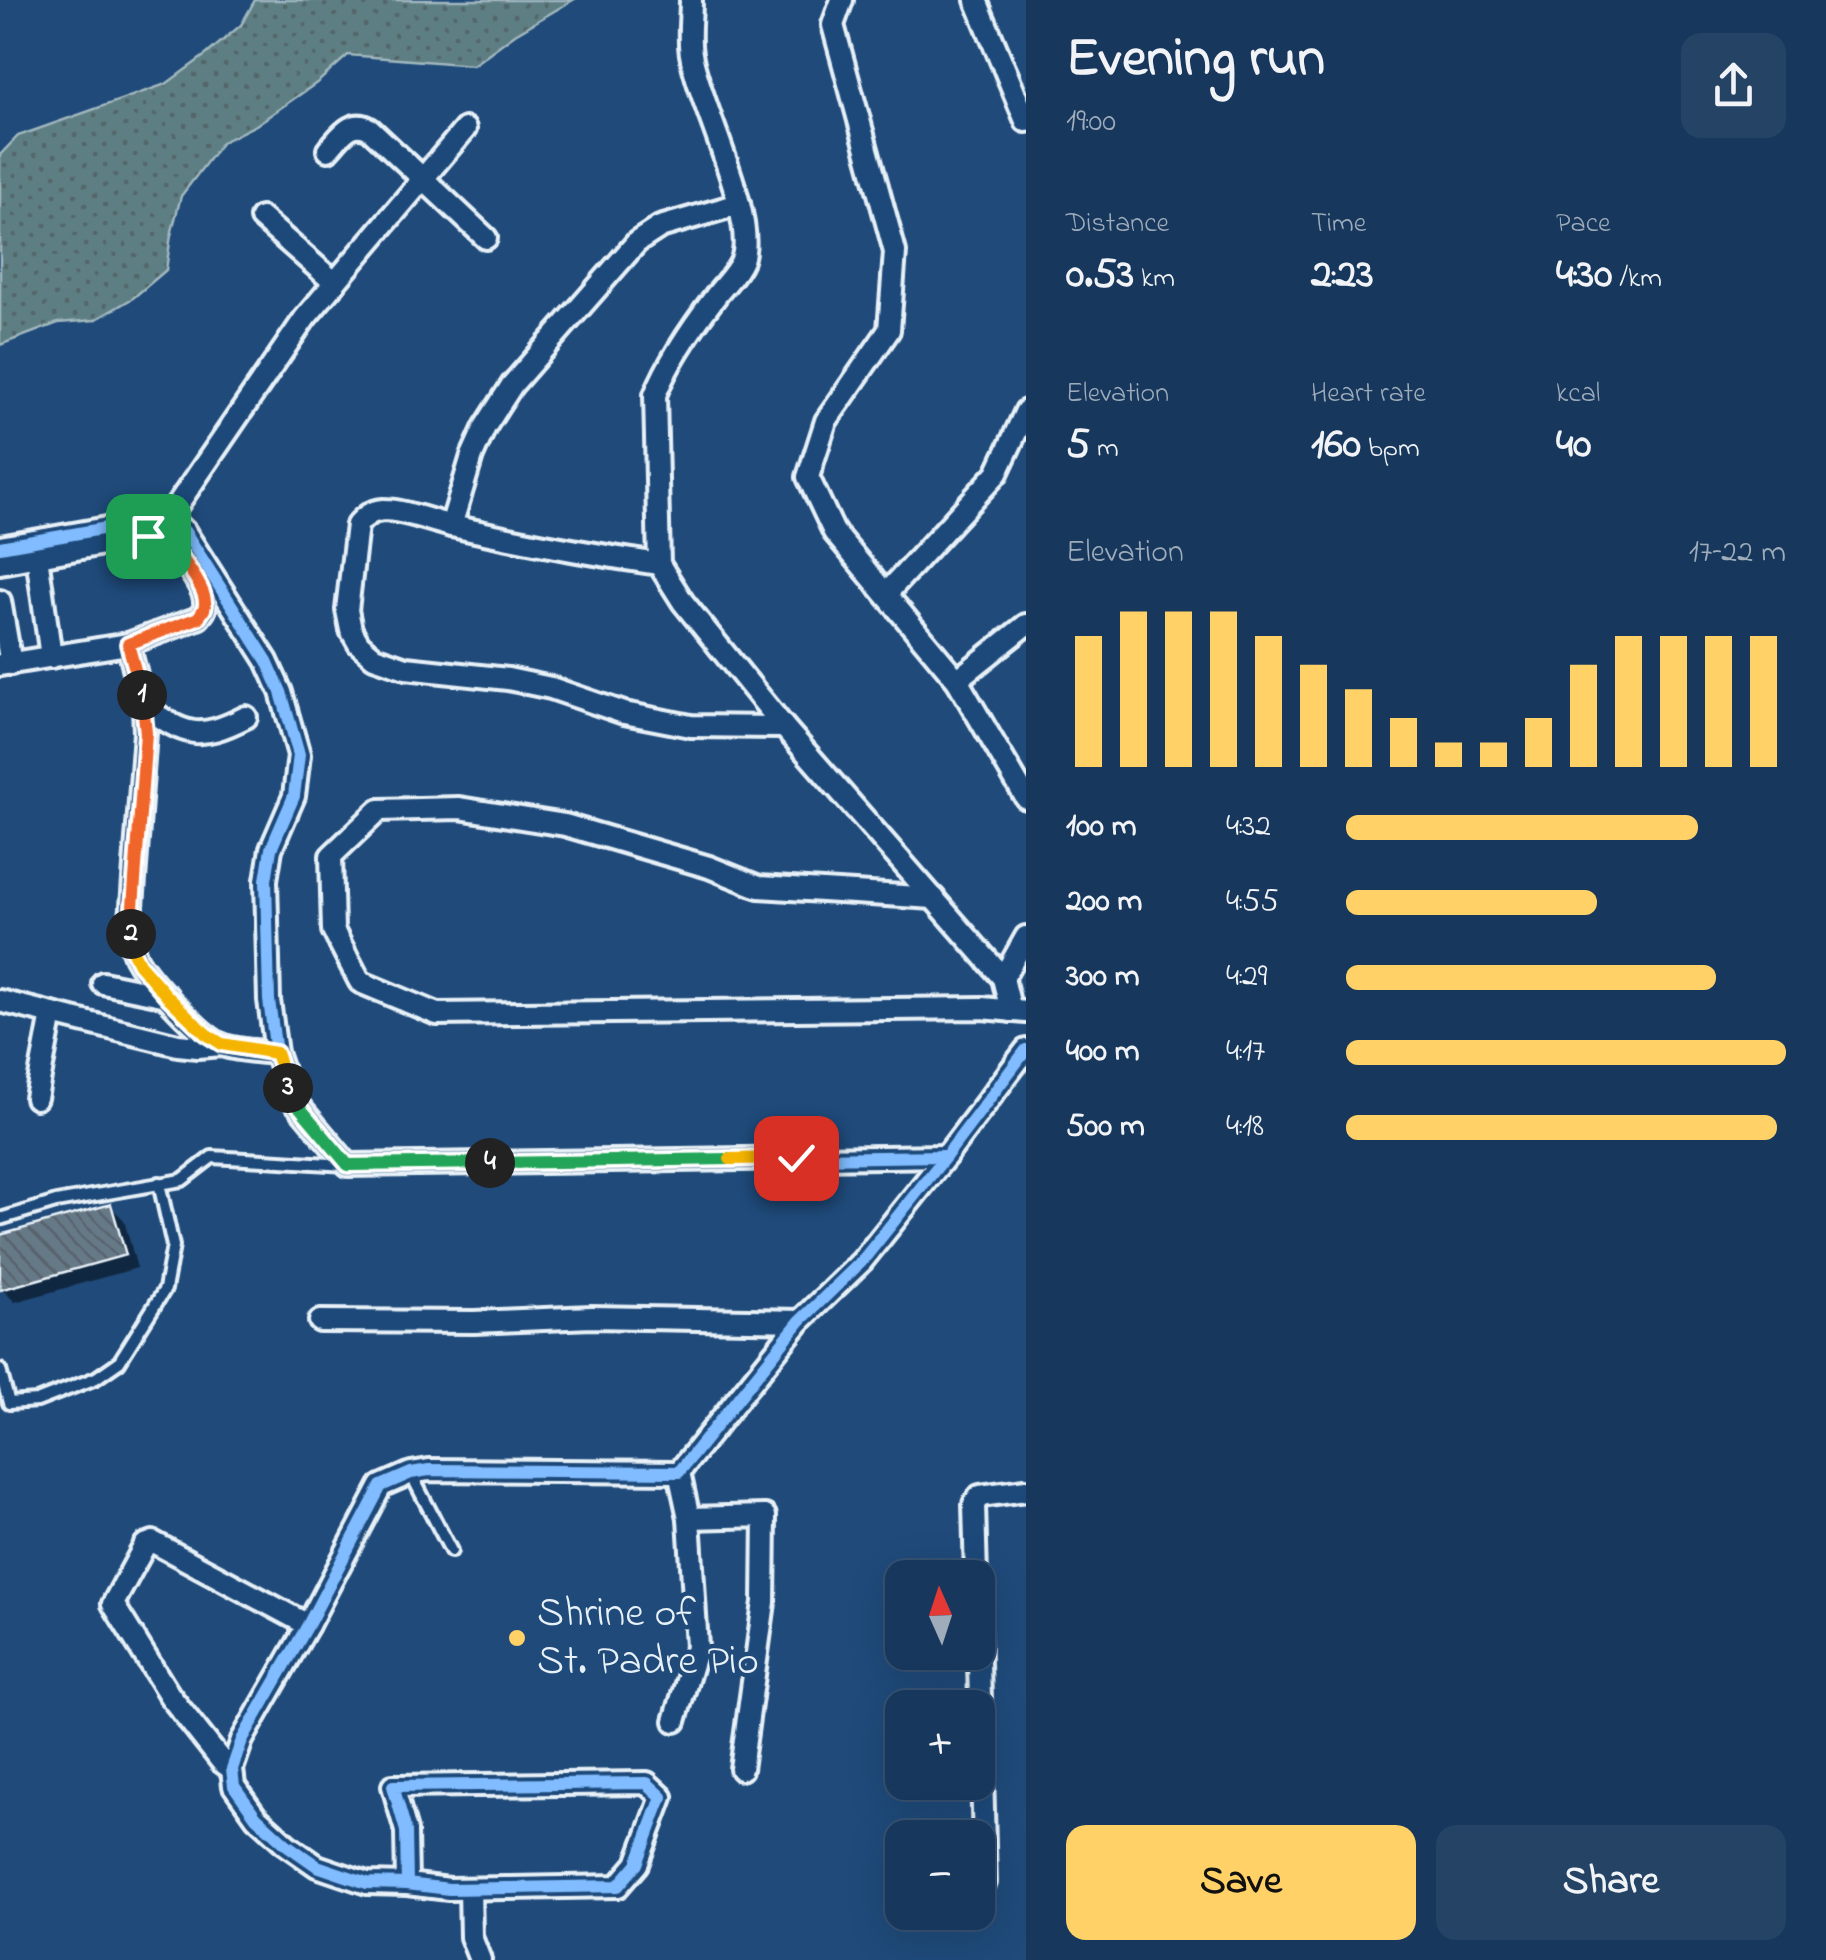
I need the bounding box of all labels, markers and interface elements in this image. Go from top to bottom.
text: Evening run [1066,21,1325,101]
button: share [1681,33,1786,138]
text: 19:00 [1066,99,1116,146]
text: Distance [1066,204,1169,245]
text: Time [1311,204,1366,245]
text: Pace [1556,204,1611,245]
text: 0.53 [1066,245,1134,306]
text: 2:23 [1311,245,1374,306]
text: 4:30 [1556,245,1612,306]
text: km [1134,259,1175,300]
text: /km [1612,259,1662,300]
text: Elevation [1066,374,1169,415]
text: Heart rate [1311,374,1426,415]
text: kcal [1556,374,1601,415]
text: 5 [1066,415,1090,476]
text: 160 [1311,415,1361,476]
text: 40 [1556,415,1591,476]
text: m [1090,429,1119,470]
text: bpm [1361,429,1420,470]
pin [106,494,191,579]
icon: arrive [121,509,176,564]
text: Elevation [1066,530,1184,577]
text: 17–22 m [1689,530,1786,577]
pin: 1 [117,670,167,720]
text: 1 [138,674,146,715]
text: 100 m [1066,804,1137,851]
text: 4:32 [1226,804,1271,851]
text: 200 m [1066,879,1142,926]
text: 4:55 [1226,879,1279,926]
pin: 2 [106,909,156,959]
text: 2 [124,913,138,954]
text: 300 m [1066,954,1140,1001]
text: 4:29 [1226,954,1267,1001]
text: 400 m [1066,1029,1140,1076]
text: 4:17 [1226,1029,1265,1076]
pin: 3 [263,1063,313,1113]
text: 3 [282,1067,294,1108]
text: 500 m [1066,1104,1145,1151]
text: 4:18 [1226,1104,1264,1151]
pin [754,1116,839,1201]
icon: check [769,1131,824,1186]
pin: 4 [465,1138,515,1188]
text: 4 [484,1142,496,1183]
north arrow [885,1560,995,1670]
map controls [885,1560,995,1930]
place label: Shrine of St. Padre Pio [537,1584,759,1693]
marker: Shrine of St. Padre Pio [506,1627,528,1649]
button: + [885,1690,995,1800]
button: − [885,1820,995,1930]
button: Save [1066,1825,1416,1940]
button: Share [1436,1825,1786,1940]

